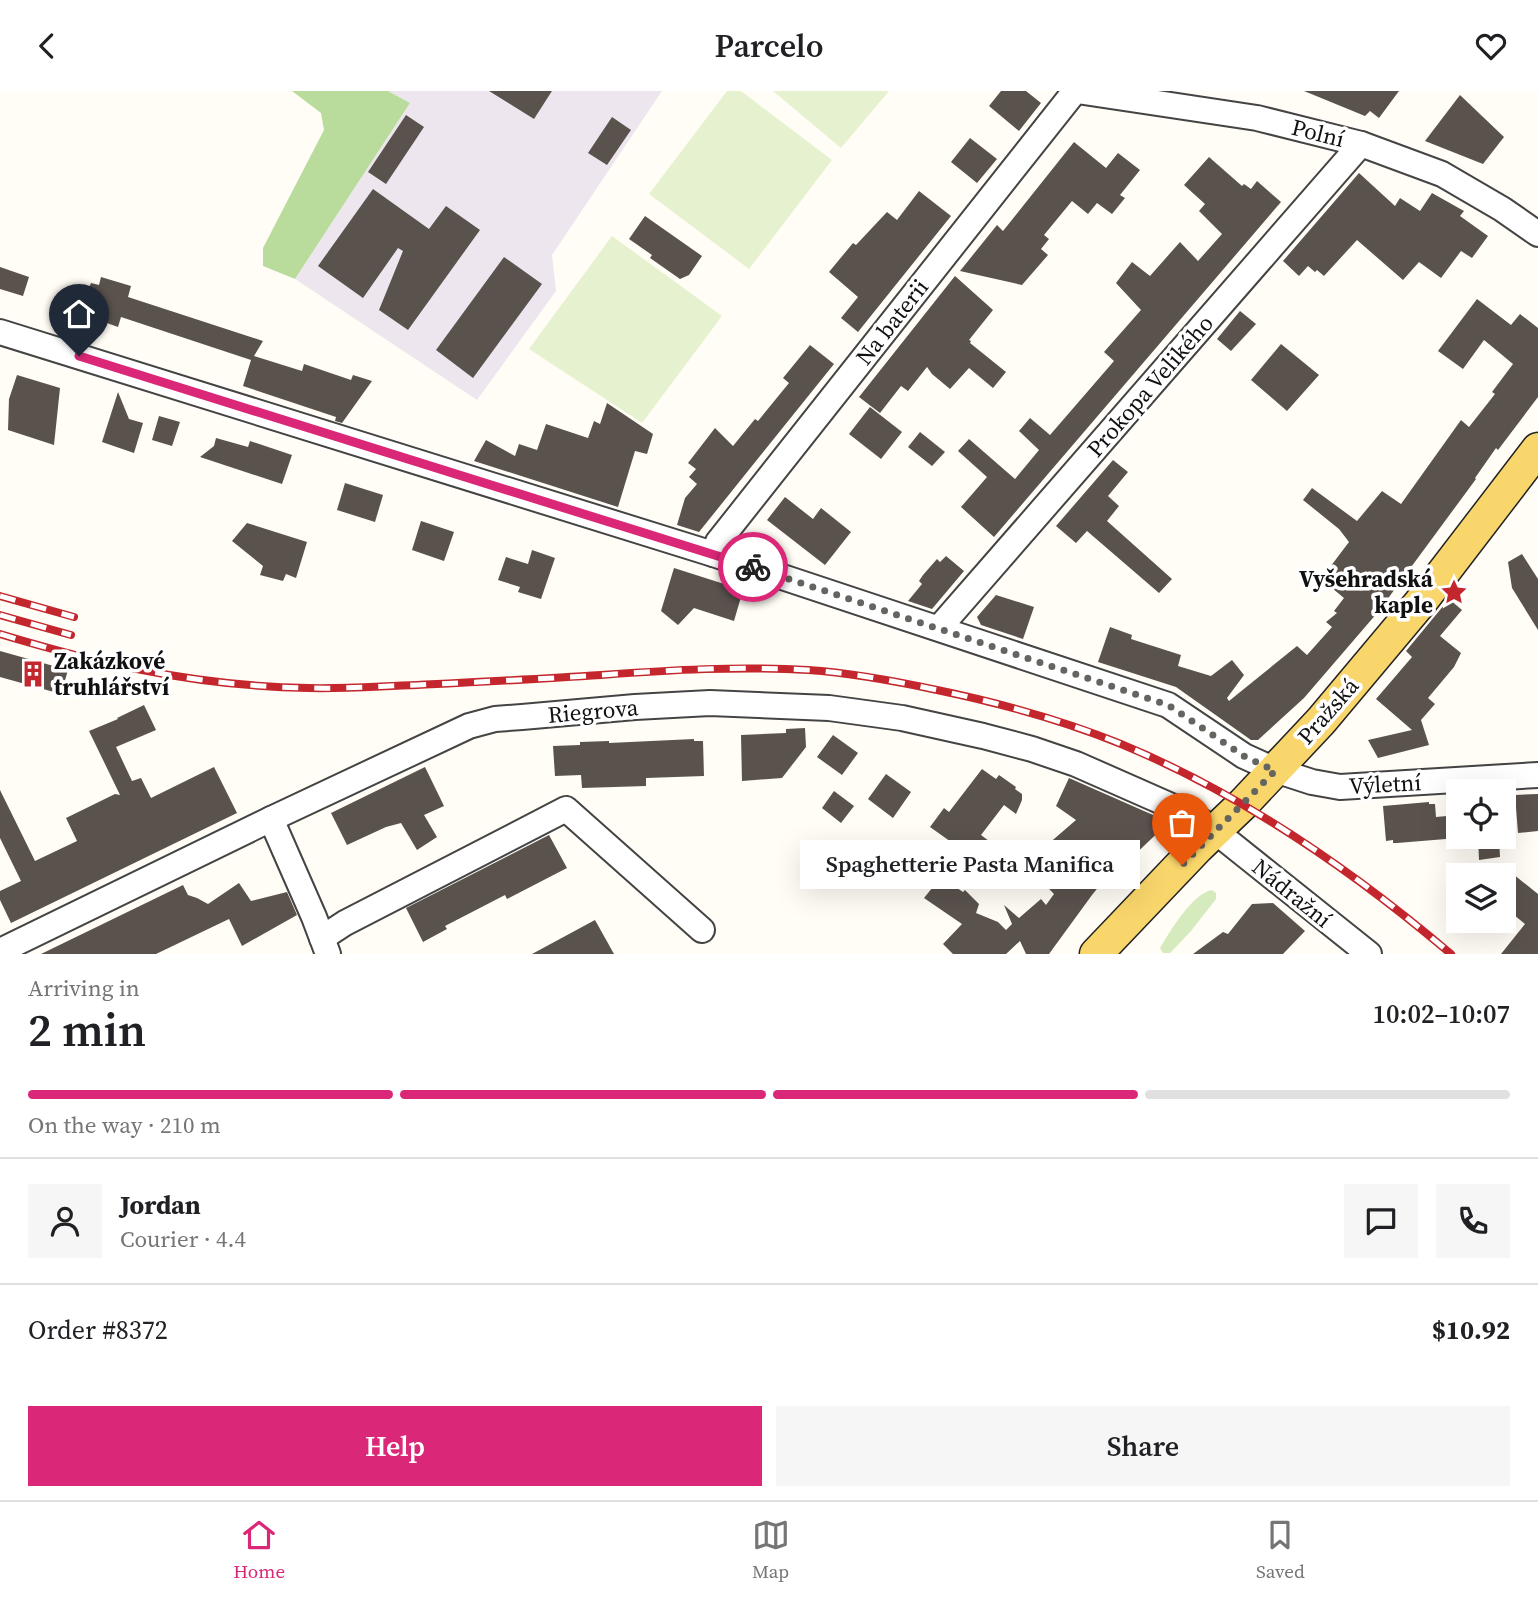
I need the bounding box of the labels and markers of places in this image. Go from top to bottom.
pin [49,284,109,356]
place label: Vyšehradská kaple [1299,563,1434,621]
place icon: Vyšehradská kaple [1439,577,1469,607]
place label: Zakázkové truhlářství [54,645,169,703]
building icon: Zakázkové truhlářství [18,659,48,689]
pin [1152,793,1212,865]
callout: Spaghetterie Pasta Manifica [800,841,1140,889]

